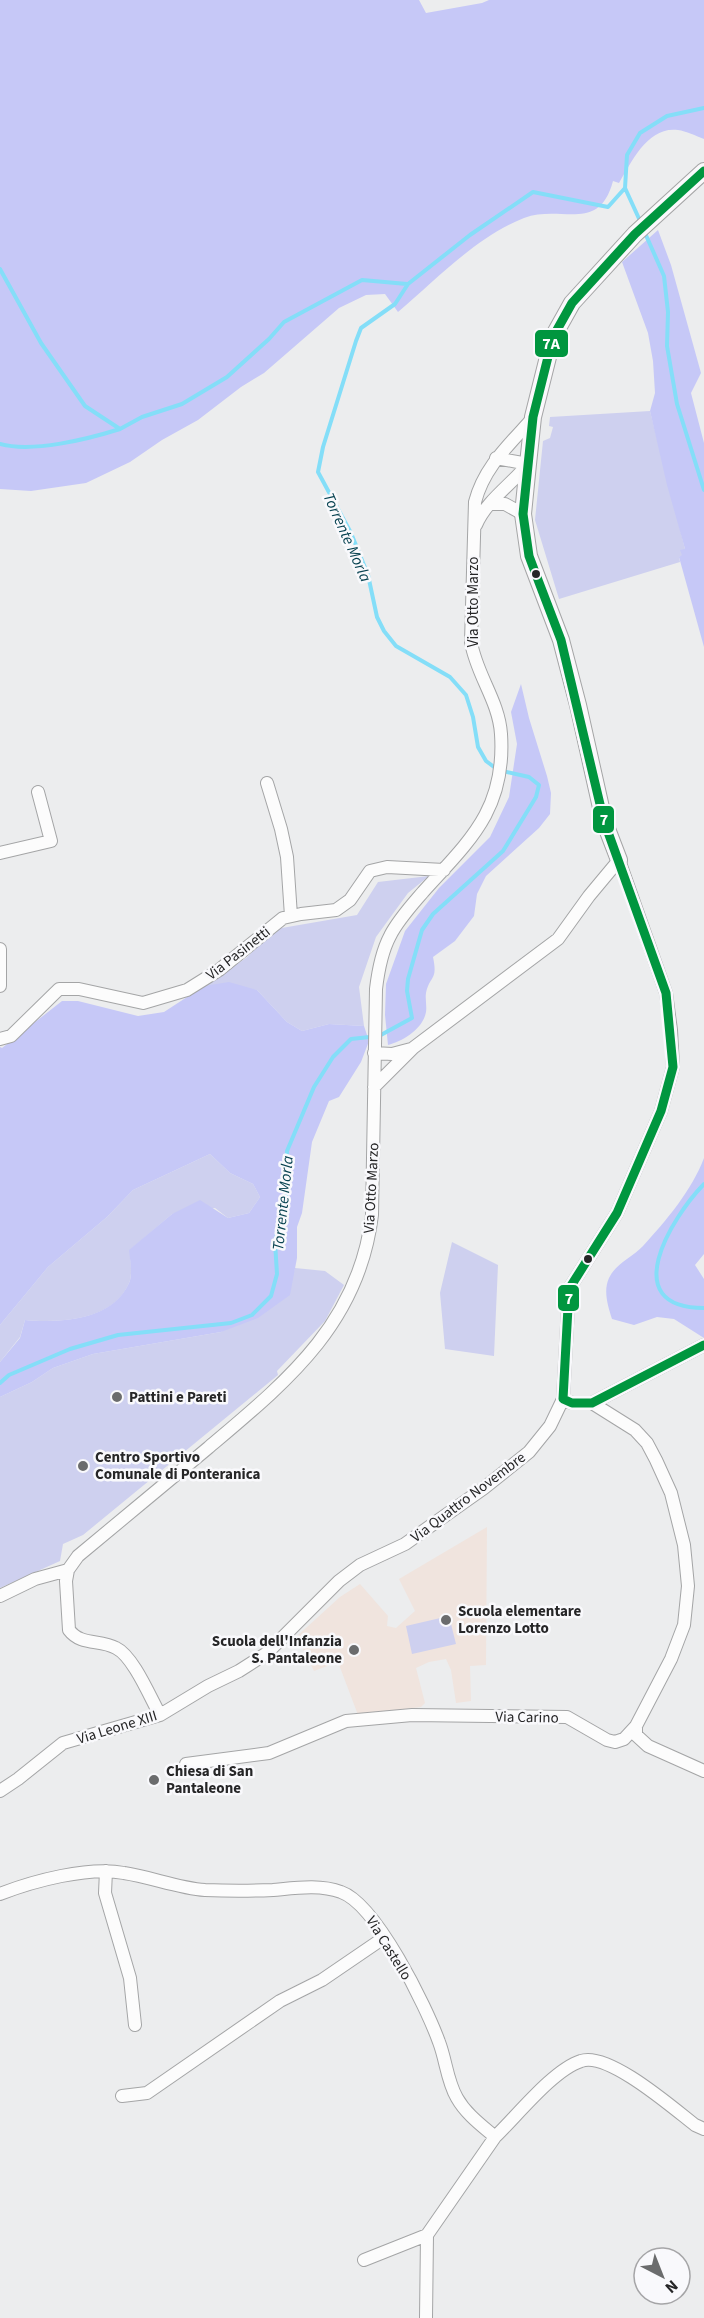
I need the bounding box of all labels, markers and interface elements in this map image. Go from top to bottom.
line badge: 7A [534,329,569,358]
text: 7A [542,333,561,355]
water label: Torrente Morla [318,489,377,586]
street label: Via Otto Marzo [463,557,484,647]
unlabelled marker [530,568,542,580]
line badge: 7 [592,805,615,834]
text: 7 [600,809,608,831]
street label: Via Pasinetti [202,922,275,985]
street label: Via Otto Marzo [359,1142,384,1234]
water label: Torrente Morla [267,1154,299,1252]
unlabelled marker [582,1253,594,1265]
line badge: 7 [557,1284,580,1312]
text: 7 [565,1288,573,1310]
place label: Pattini e Pareti [129,1387,227,1408]
marker: Pattini e Pareti [110,1390,124,1404]
place label: Centro Sportivo Comunale di Ponteranica [95,1447,261,1485]
street label: Via Quattro Novembre [407,1447,530,1548]
marker: Centro Sportivo Comunale di Ponteranica [76,1459,90,1473]
place label: Scuola elementare Lorenzo Lotto [458,1601,582,1639]
marker: Scuola elementare Lorenzo Lotto [439,1613,453,1627]
place label: Scuola dell'Infanzia S. Pantaleone [212,1631,342,1669]
marker: Scuola dell'Infanzia S. Pantaleone [347,1643,361,1657]
street label: Via Leone XIII [74,1705,160,1750]
street label: Via Carino [495,1706,559,1729]
place label: Chiesa di San Pantaleone [166,1761,253,1799]
marker: Chiesa di San Pantaleone [147,1773,161,1787]
street label: Via Castello [361,1912,417,1984]
north arrow [632,2246,692,2306]
text: N [660,2275,683,2298]

